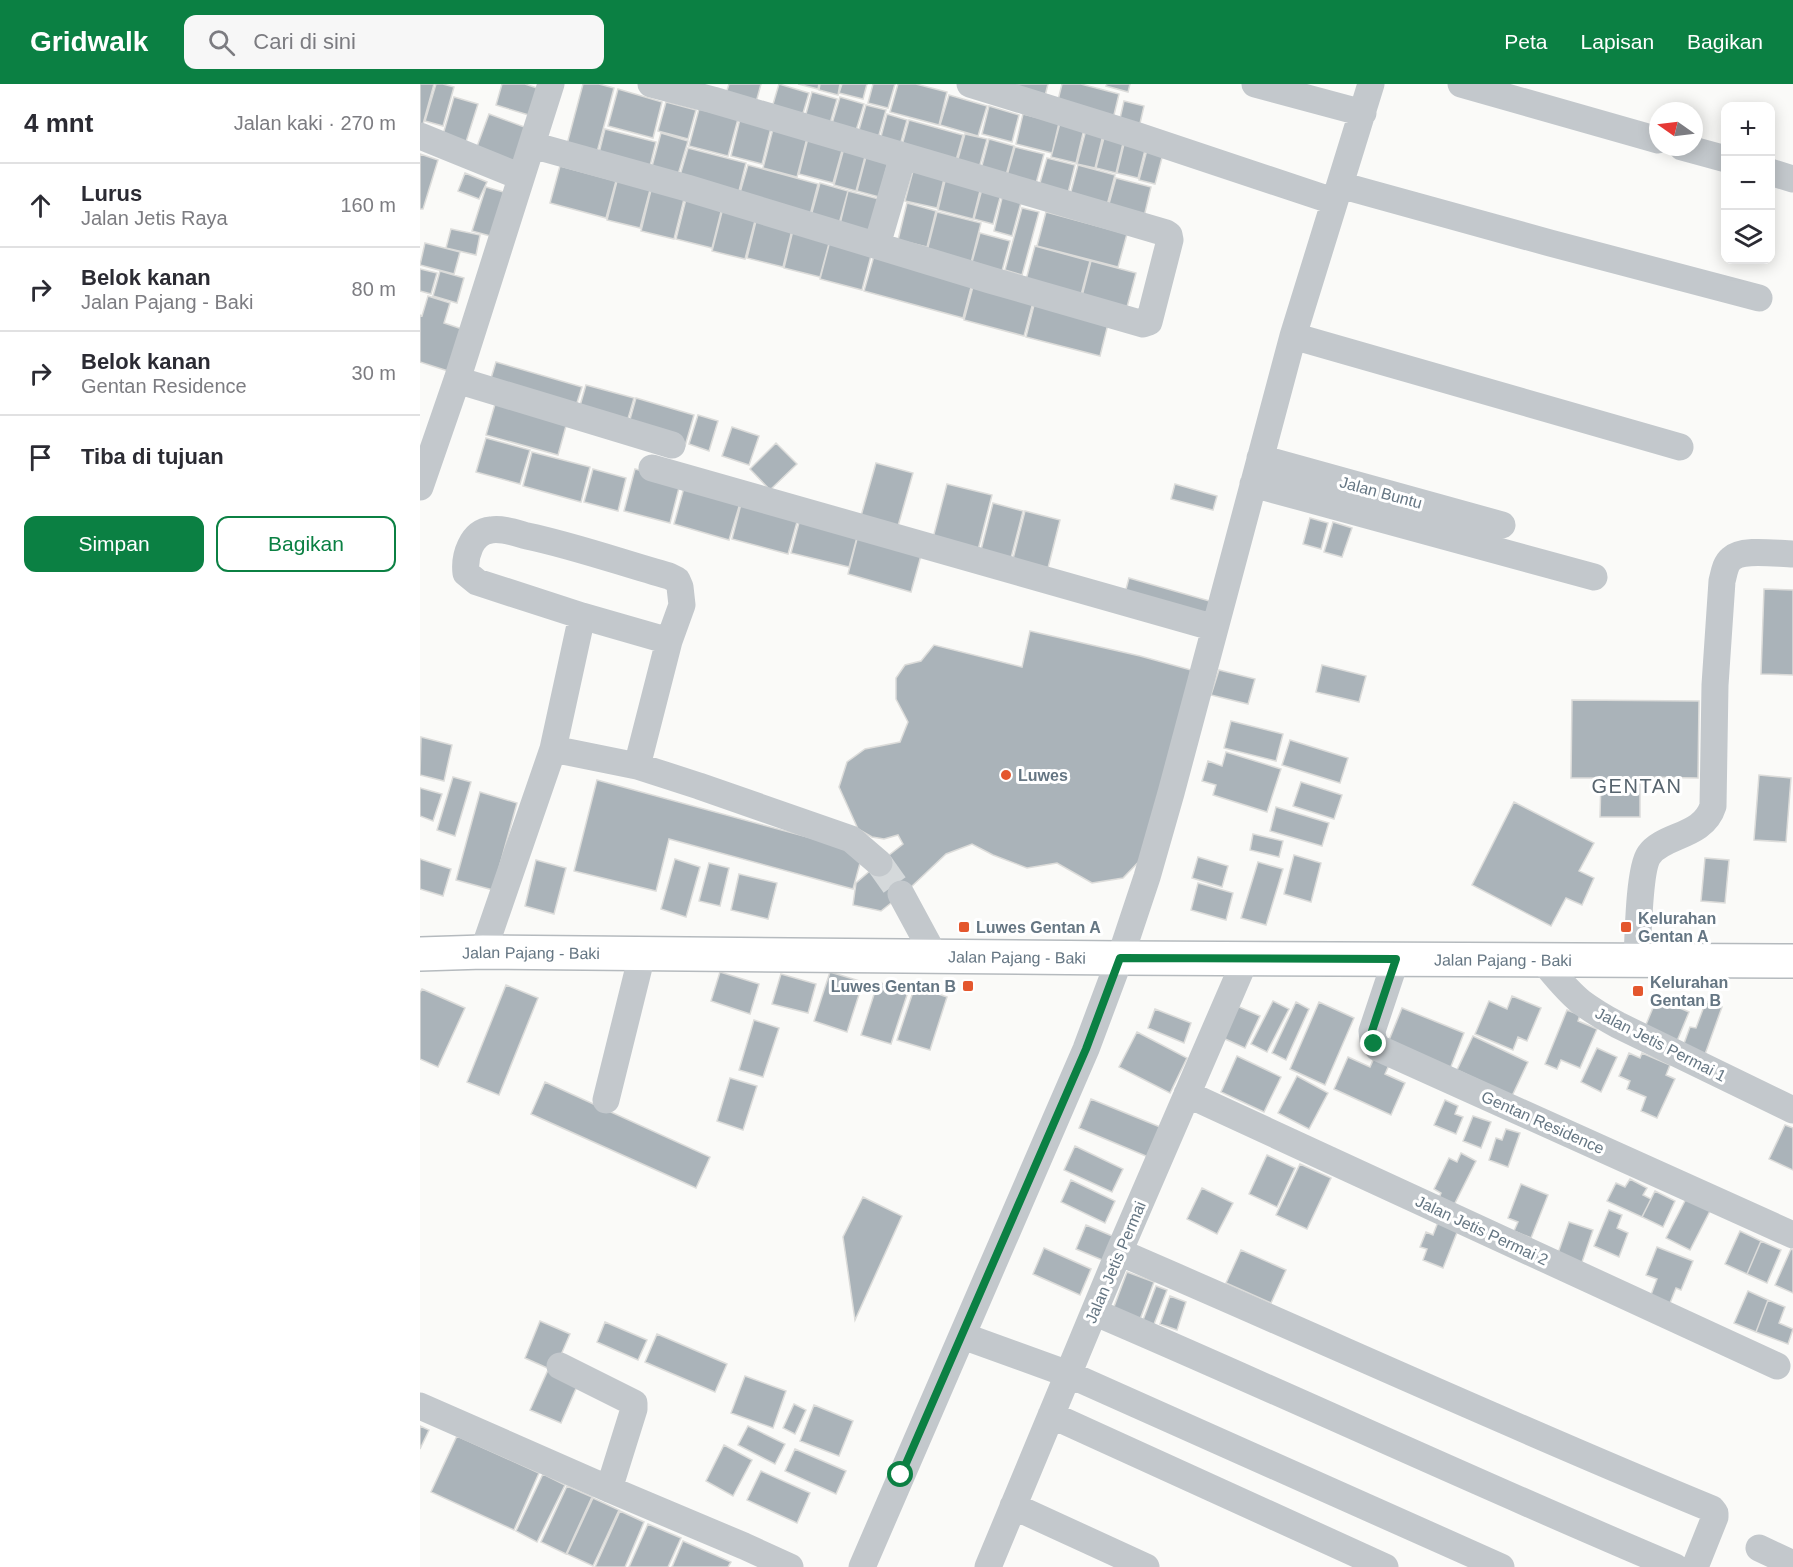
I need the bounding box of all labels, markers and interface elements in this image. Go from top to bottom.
search box [184,15,604,69]
text: Gridwalk [30,26,148,57]
icon: search [205,26,238,59]
text: Cari di sini [253,29,356,54]
text: Peta [1504,30,1548,53]
text: Lapisan [1581,30,1654,53]
text: Bagikan [1687,30,1763,53]
north arrow [1649,102,1703,156]
map controls [1721,102,1775,264]
button: + [1721,102,1775,156]
text: 4 mnt [24,108,93,138]
text: Jalan kaki · 270 m [234,112,396,134]
button: − [1721,156,1775,210]
text: Lurus [81,181,142,206]
icon: ahead [24,189,57,222]
text: 160 m [340,194,396,216]
text: Jalan Jetis Raya [81,207,228,229]
button: layers [1721,210,1775,264]
text: Belok kanan [81,265,211,290]
icon: right [24,273,57,306]
text: 80 m [352,278,396,300]
text: Jalan Pajang - Baki [81,291,253,313]
text: Belok kanan [81,349,211,374]
icon: right [24,357,57,390]
text: 30 m [352,362,396,384]
text: Gentan Residence [81,375,247,397]
icon: arrive [24,441,57,474]
text: Tiba di tujuan [81,444,224,469]
street label: Jalan Buntu [1338,473,1424,512]
button: Simpan [24,516,204,572]
button: Bagikan [216,516,396,572]
place label: Luwes [1018,767,1068,784]
marker: Luwes [999,768,1013,782]
district label: GENTAN [1592,775,1682,797]
place label: Kelurahan Gentan A [1638,910,1716,945]
place label: Luwes Gentan A [976,919,1101,936]
marker: Luwes Gentan A [957,920,971,934]
marker: Kelurahan Gentan A [1619,920,1633,934]
street label: Jalan Pajang - Baki [462,944,600,962]
street label: Jalan Pajang - Baki [948,948,1086,967]
street label: Jalan Pajang - Baki [1434,951,1572,969]
place label: Kelurahan Gentan B [1650,974,1728,1009]
place label: Luwes Gentan B [831,978,956,995]
marker: Luwes Gentan B [961,979,975,993]
marker: Kelurahan Gentan B [1631,984,1645,998]
street label: Jalan Jetis Permai 1 [1593,1004,1729,1085]
route end [1360,1030,1386,1056]
street label: Gentan Residence [1479,1088,1607,1157]
street label: Jalan Jetis Permai 2 [1413,1192,1551,1269]
street label: Jalan Jetis Permai [1082,1199,1149,1326]
route start [887,1461,913,1487]

